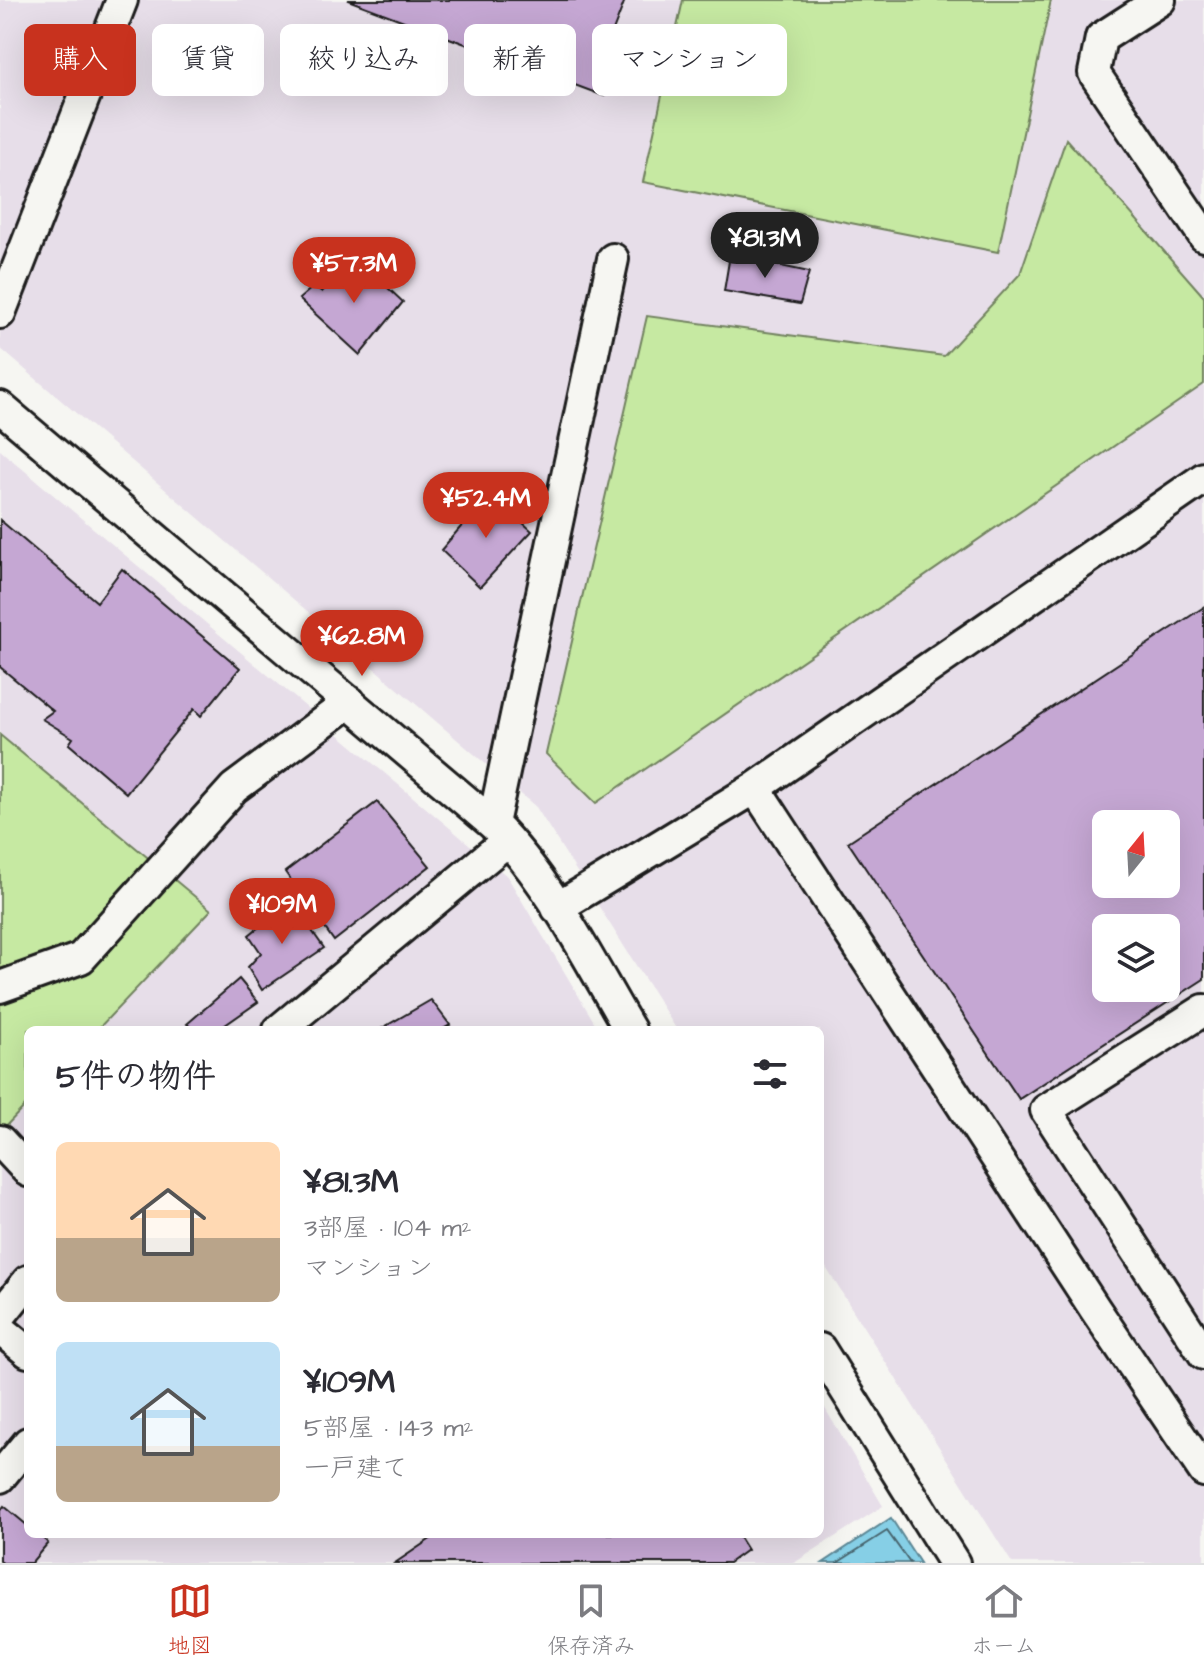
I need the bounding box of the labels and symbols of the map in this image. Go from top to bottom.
pin: ¥81.3M [700,212,830,280]
pin: ¥57.3M [289,237,419,305]
pin: ¥52.4M [421,472,551,540]
pin: ¥62.8M [297,610,427,678]
north arrow [1092,810,1180,898]
pin: ¥109M [226,878,338,946]

